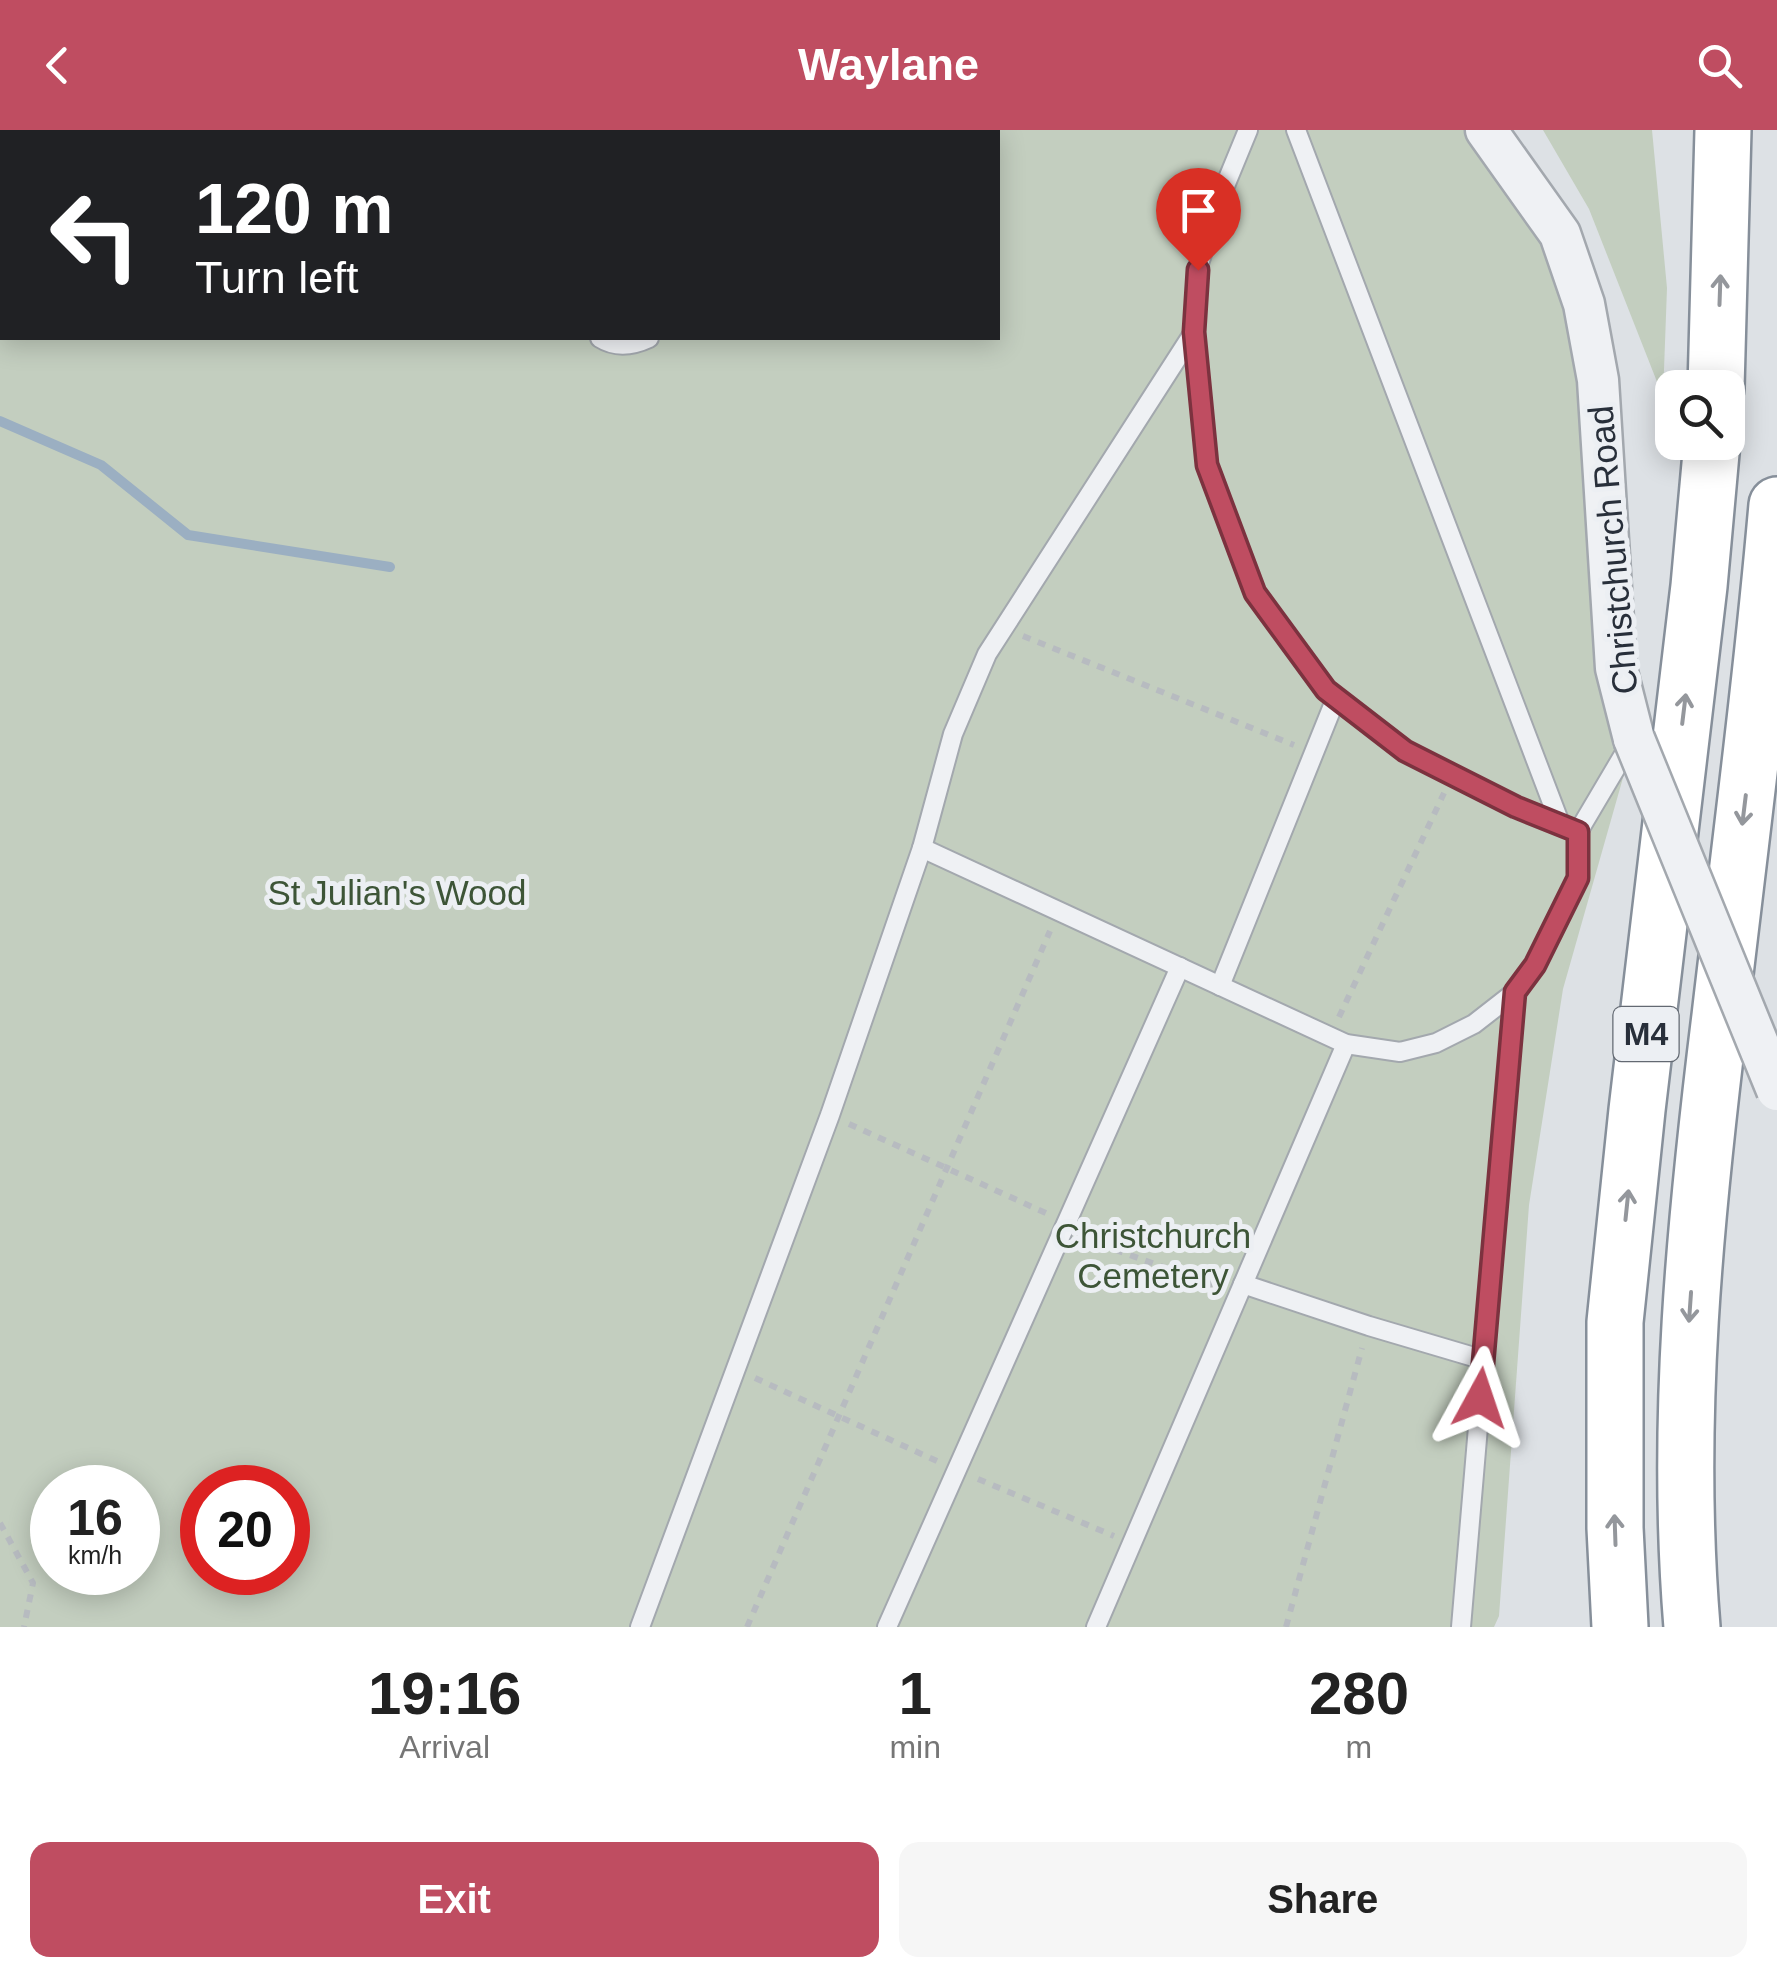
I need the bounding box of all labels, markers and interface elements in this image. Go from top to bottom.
icon: back [30,38,85,93]
icon: search [1692,38,1747,93]
text: Waylane [798,39,979,90]
pin [1156,168,1241,271]
icon: left [30,170,160,300]
text: 120 m [195,170,393,248]
icon: arrive [1171,183,1226,238]
text: Turn left [195,252,358,303]
one-way arrow [1711,275,1730,307]
map controls [1655,370,1745,460]
button: search [1655,370,1745,460]
street label: Christchurch Road [1580,404,1645,696]
one-way arrow [1675,693,1694,725]
one-way arrow [1734,794,1753,826]
park label: St Julian's Wood [268,873,526,912]
road number: M4 [1614,1007,1678,1061]
one-way arrow [1618,1190,1637,1222]
park label: Christchurch Cemetery [1055,1216,1251,1295]
one-way arrow [1681,1291,1700,1323]
position arrow [1428,1346,1532,1450]
speed limit sign: 20 [180,1465,310,1595]
text: 16 [67,1490,123,1546]
one-way arrow [1606,1514,1625,1546]
text: km/h [68,1541,122,1569]
text: 19:16 [368,1660,521,1727]
text: 1 [898,1660,932,1727]
text: 280 [1309,1660,1409,1727]
text: Arrival [399,1729,490,1765]
text: min [889,1729,941,1765]
text: m [1346,1729,1372,1765]
button: Exit [30,1842,879,1957]
button: Share [899,1842,1747,1957]

